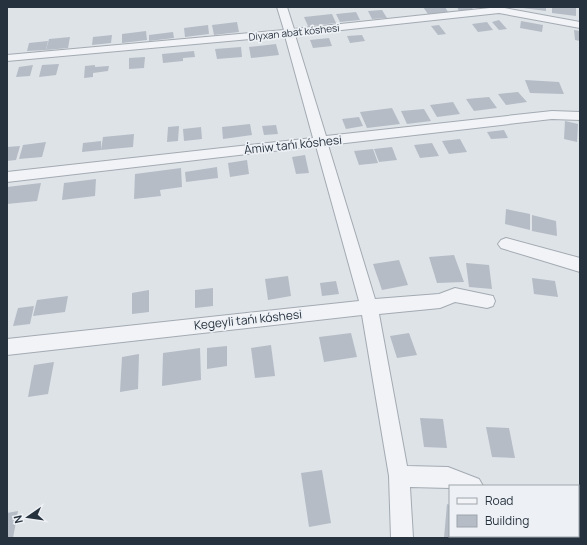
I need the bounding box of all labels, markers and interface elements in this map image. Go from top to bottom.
street label: Diyxan abat kóshesi [248,20,340,44]
street label: Ámiw tańı kóshesi [243,131,343,158]
street label: Kegeyli tańı kóshesi [193,305,303,334]
legend [449,485,579,537]
text: Road [485,492,513,509]
north arrow [8,497,48,537]
text: Building [485,512,529,529]
text: N [10,514,26,525]

